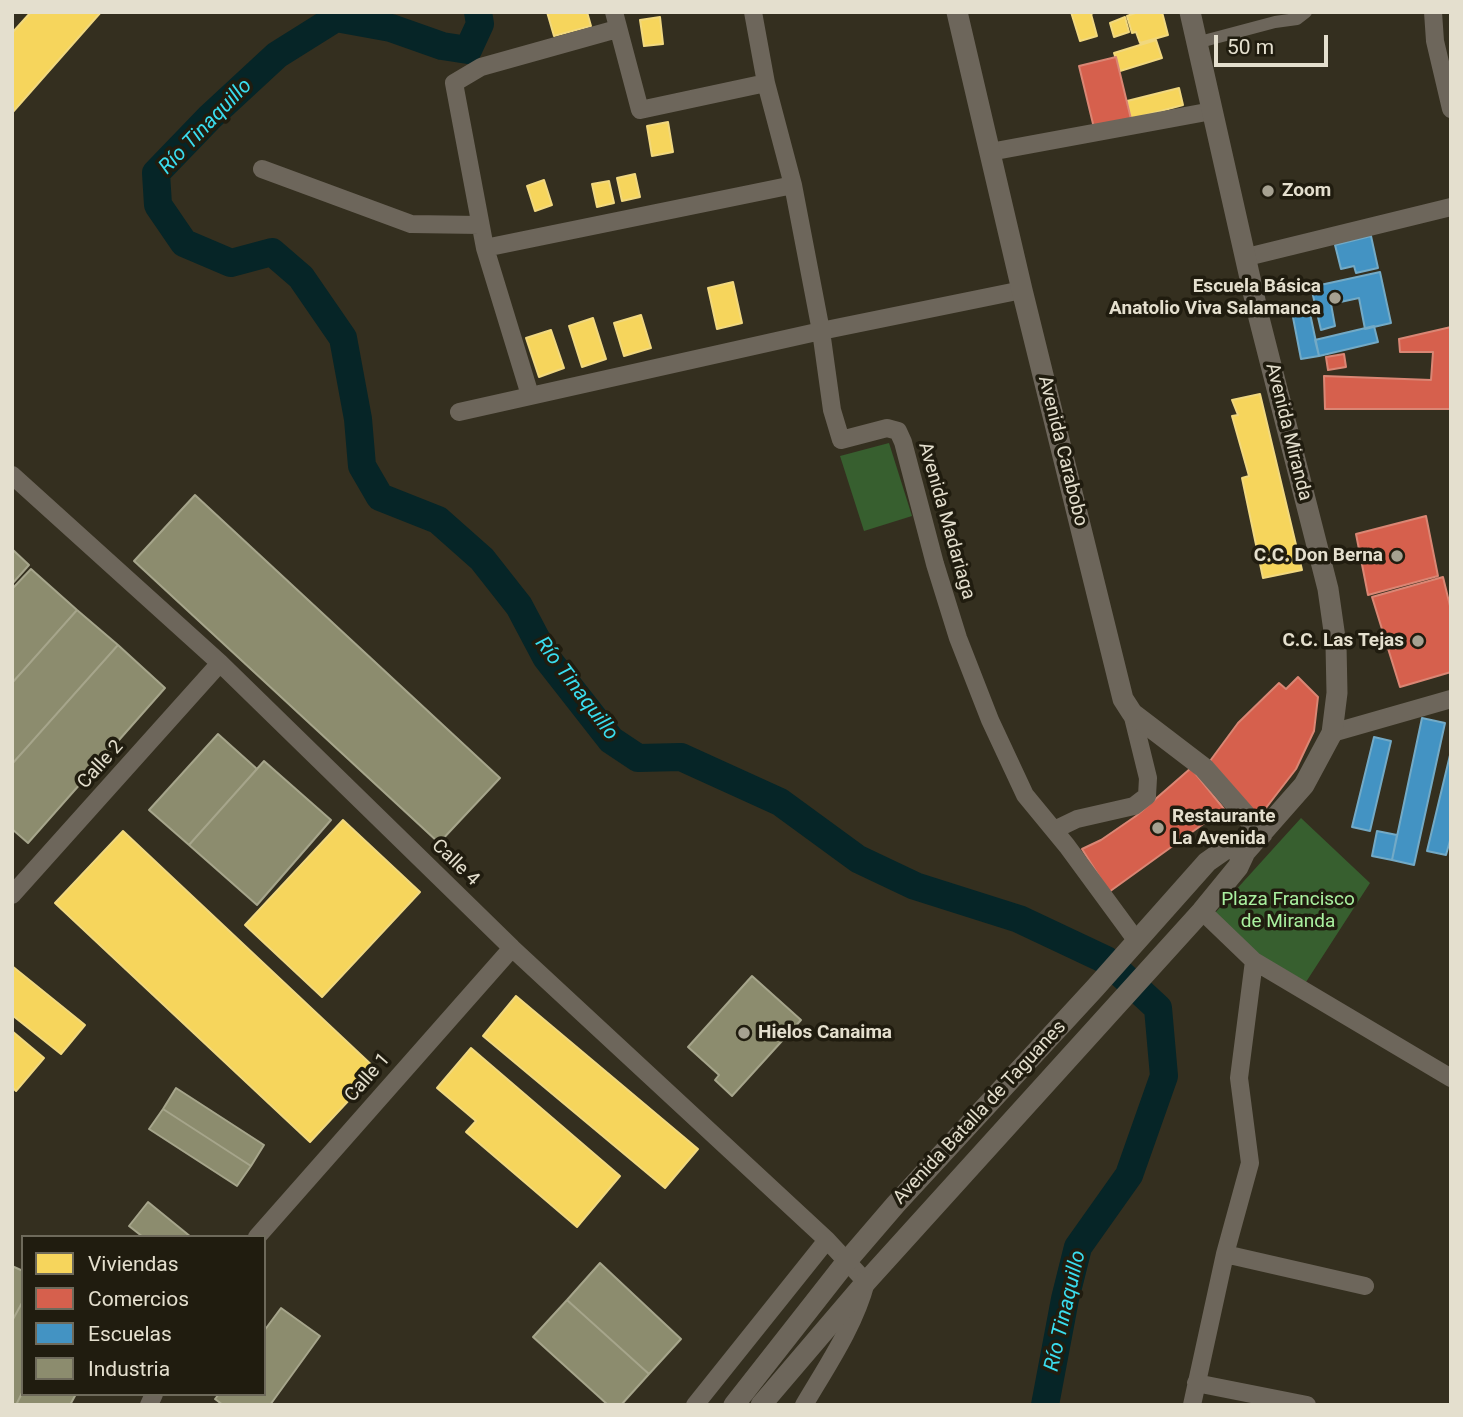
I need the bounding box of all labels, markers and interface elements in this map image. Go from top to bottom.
scale bar [1218,21,1332,65]
text: 50 m [1227,35,1274,59]
water label: Río Tinaquillo [154,74,258,180]
place label: Zoom [1282,180,1331,202]
marker: Zoom [1260,183,1276,199]
place label: Escuela Básica Anatolio Viva Salamanca [1109,276,1321,320]
marker: Escuela Básica Anatolio Viva Salamanca [1327,290,1343,306]
street label: Avenida Miranda [1260,361,1316,503]
street label: Avenida Carabobo [1032,373,1092,529]
street label: Avenida Madariaga [913,440,979,602]
place label: C.C. Don Berna [1254,545,1383,567]
marker: C.C. Don Berna [1389,548,1405,564]
place label: C.C. Las Tejas [1282,630,1404,652]
water label: Río Tinaquillo [529,632,623,746]
marker: C.C. Las Tejas [1410,633,1426,649]
street label: Calle 2 [73,736,129,794]
place label: Restaurante La Avenida [1172,806,1276,850]
marker: Restaurante La Avenida [1150,820,1166,836]
street label: Calle 4 [426,835,484,891]
park label: Plaza Francisco de Miranda [1221,889,1355,933]
street label: Avenida Batalla de Taguanes [889,1016,1071,1210]
place label: Hielos Canaima [758,1022,892,1044]
marker: Hielos Canaima [736,1025,752,1041]
street label: Calle 1 [341,1049,395,1107]
legend [21,1235,266,1396]
water label: Río Tinaquillo [1040,1248,1092,1374]
text: Viviendas [88,1252,179,1276]
text: Comercios [88,1287,189,1311]
text: Escuelas [88,1322,172,1346]
text: Industria [88,1357,170,1381]

